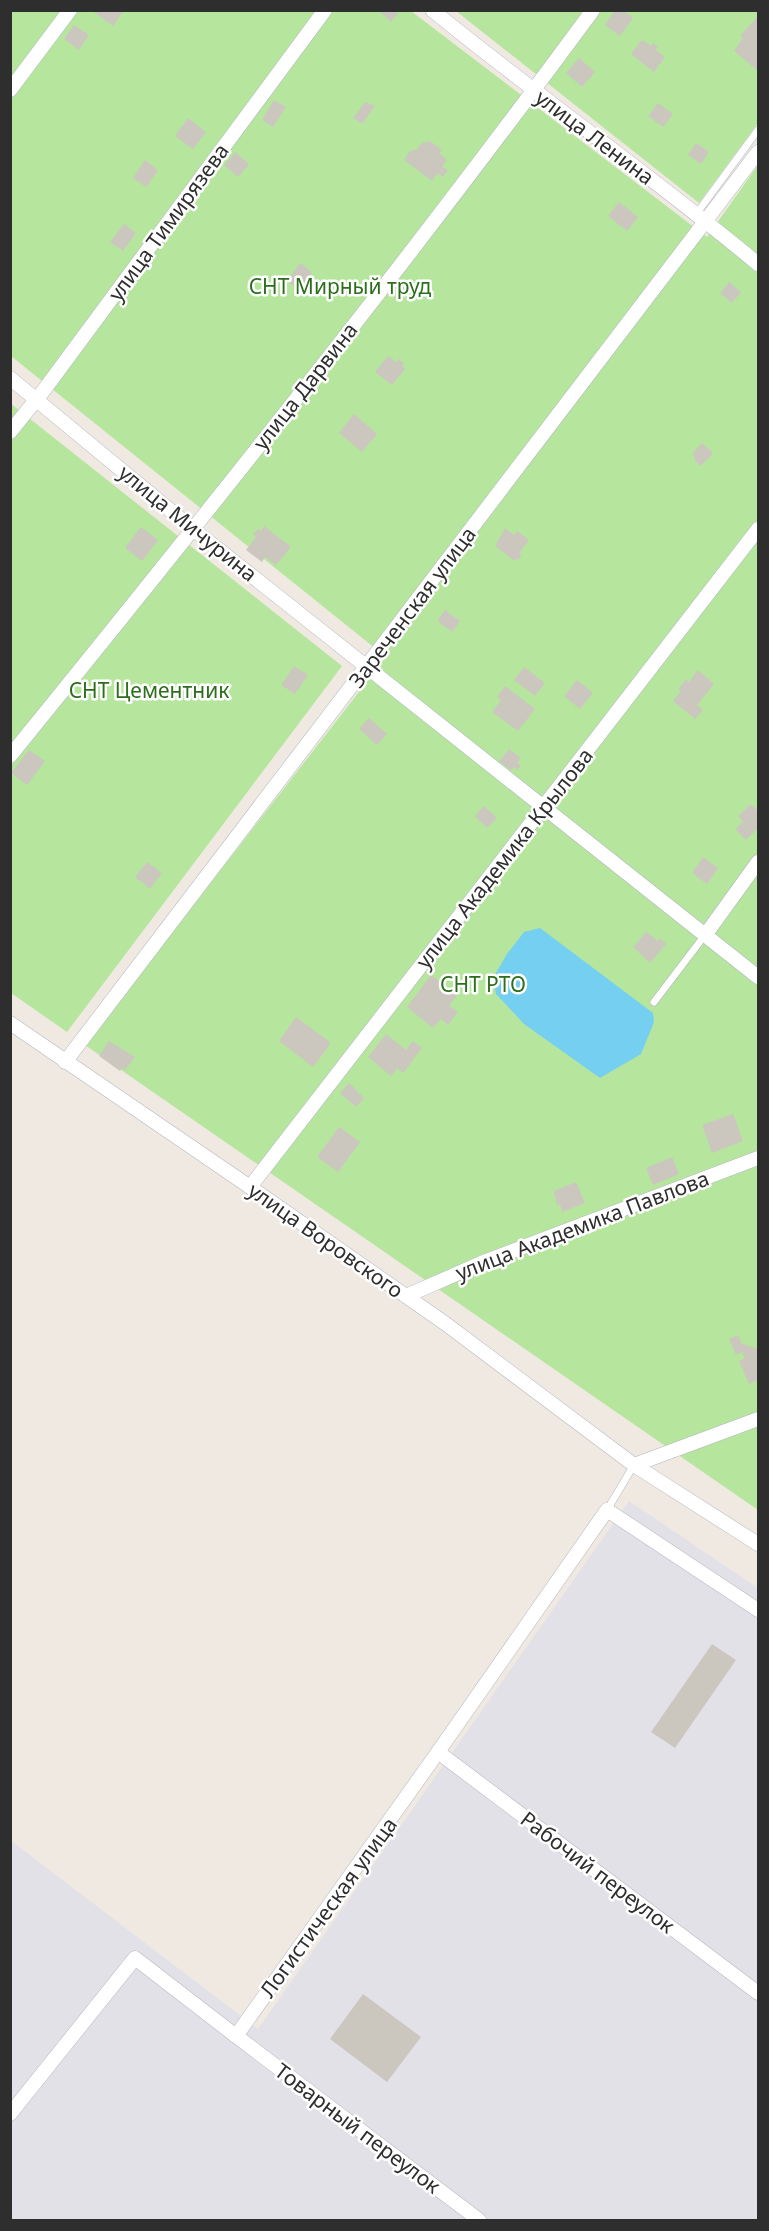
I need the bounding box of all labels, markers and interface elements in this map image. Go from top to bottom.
street label: улица Ленина [530,83,660,191]
street label: улица Тимирязева [101,138,235,306]
park label: СНТ Мирный труд [249,272,432,300]
street label: улица Дарвина [246,317,364,455]
street label: улица Мичурина [113,458,263,588]
street label: Зареченская улица [342,521,482,693]
park label: СНТ Цементник [69,676,229,704]
street label: улица Академика Крылова [409,742,599,974]
park label: СНТ РТО [440,970,526,998]
street label: улица Академика Павлова [451,1164,713,1286]
street label: улица Воровского [243,1176,409,1304]
street label: Рабочий переулок [515,1805,681,1939]
street label: Логистическая улица [253,1811,403,2003]
street label: Товарный переулок [269,2056,447,2200]

